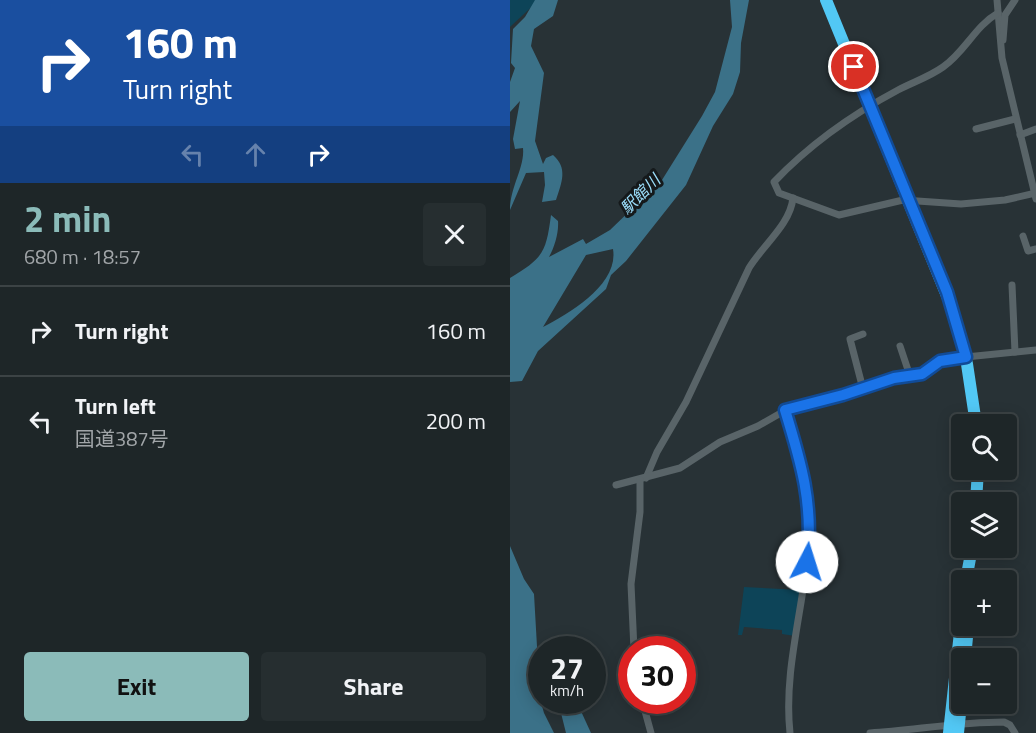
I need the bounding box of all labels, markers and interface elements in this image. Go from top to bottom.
text: 160 m [123,10,238,74]
icon: right [24,24,102,102]
pin [828,41,879,92]
icon: arrive [837,50,870,83]
text: Turn right [123,68,232,109]
icon: left [176,138,209,171]
icon: ahead [239,138,272,171]
icon: right [302,138,335,171]
water label: 駅館川 [615,167,667,219]
text: 2 min [24,191,111,246]
button: close [423,203,486,266]
text: 680 m · 18:57 [24,241,141,272]
text: Turn right [75,314,169,348]
text: 160 m [426,314,486,348]
icon: right [24,315,57,348]
text: Turn left [75,389,156,423]
text: 200 m [426,404,486,438]
icon: left [24,405,57,438]
map controls [951,414,1017,714]
button: search [951,414,1017,480]
text: 国道387号 [75,423,169,454]
button: layers [951,492,1017,558]
position arrow [775,530,839,594]
button: + [951,570,1017,636]
speed limit sign: 30 [618,636,696,714]
text: 27 [550,645,584,691]
button: − [951,648,1017,714]
button: Exit [24,652,249,721]
button: Share [261,652,486,721]
text: km/h [550,679,584,702]

